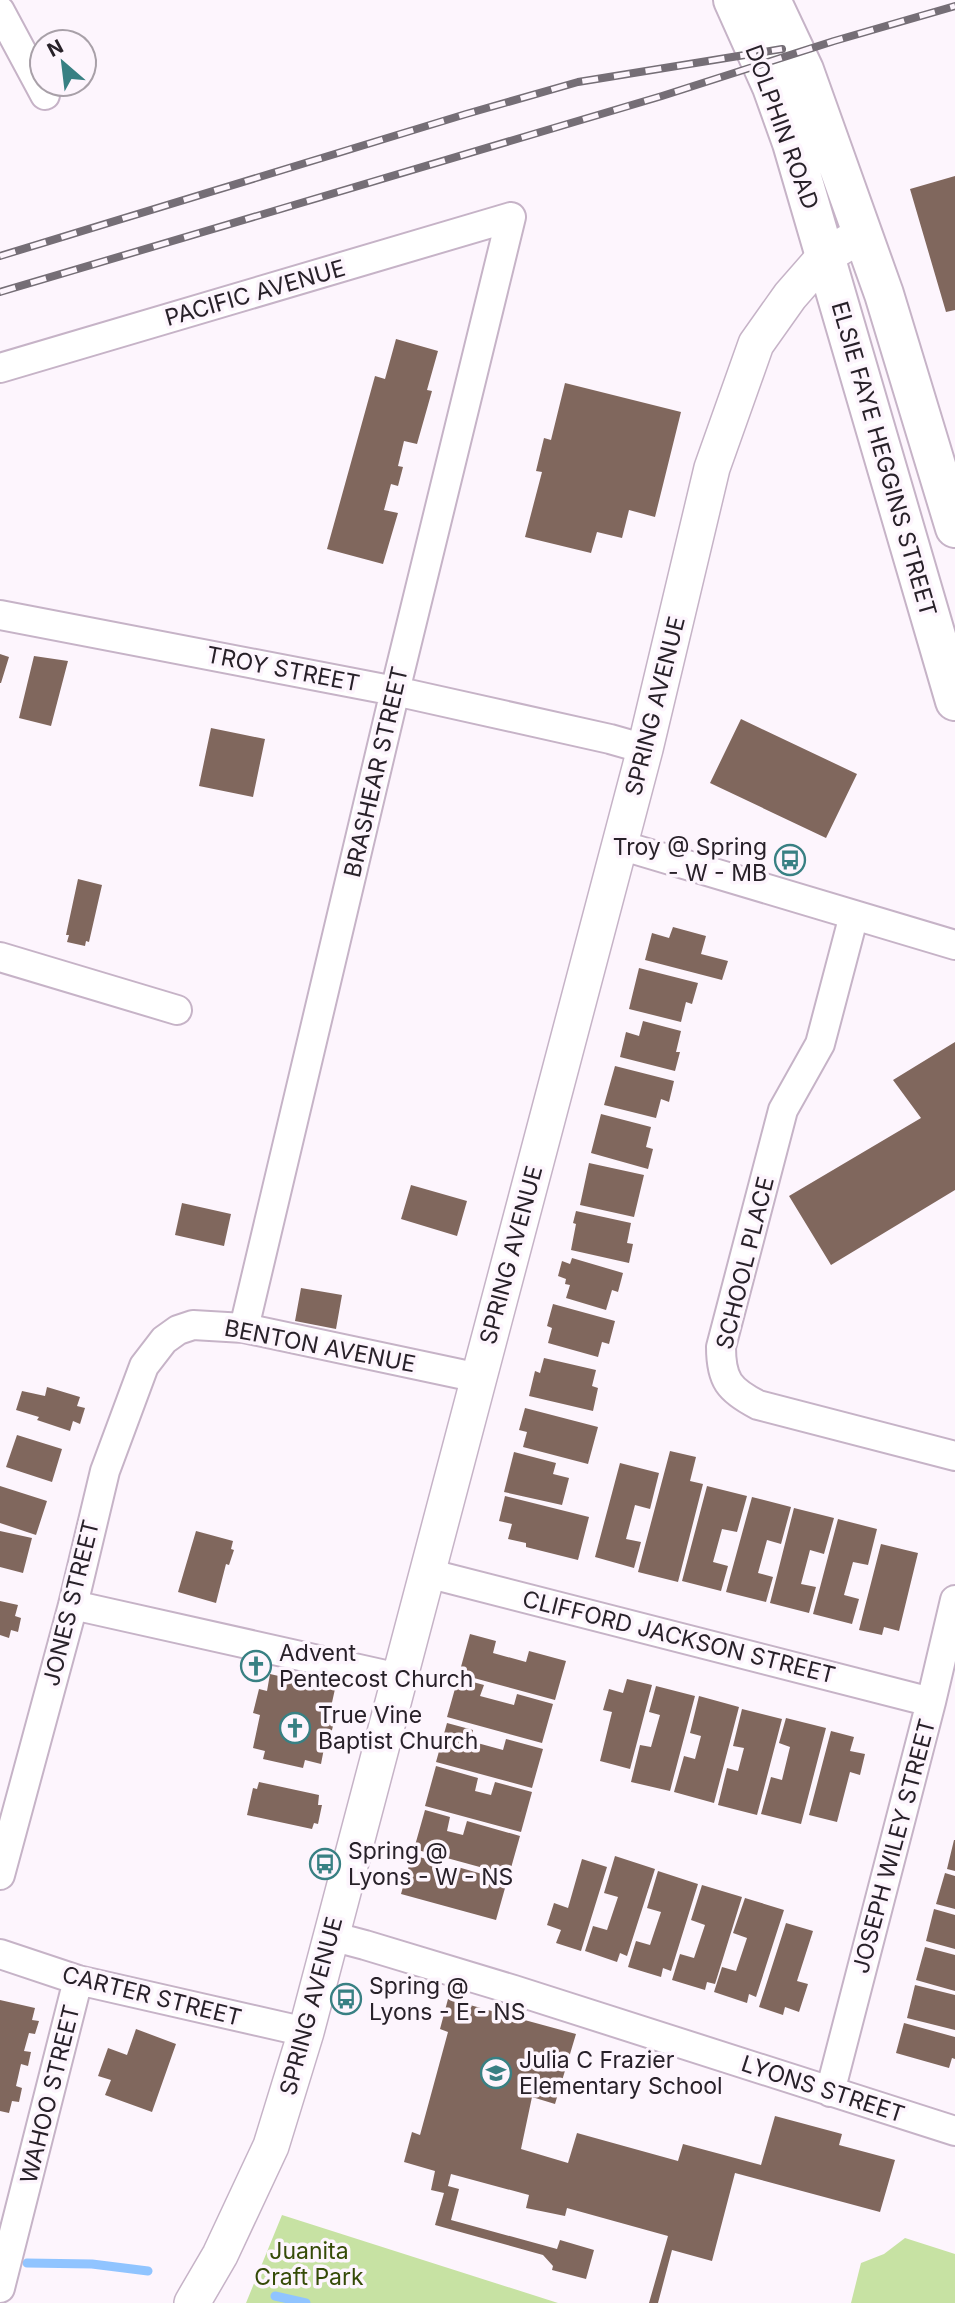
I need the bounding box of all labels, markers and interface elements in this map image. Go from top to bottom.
north arrow [28,28,98,98]
text: N [43,35,67,62]
street label: DOLPHIN ROAD [739,41,825,213]
street label: PACIFIC AVENUE [162,254,348,332]
street label: ELSIE FAYE HEGGINS STREET [826,298,942,620]
street label: SPRING AVENUE [619,614,691,798]
street label: TROY STREET [204,640,362,698]
street label: BRASHEAR STREET [338,664,414,880]
place label: Troy @ Spring - W - MB [613,833,767,887]
bus stop icon: Troy @ Spring - W - MB [773,843,807,877]
street label: SPRING AVENUE [474,1163,548,1347]
street label: SCHOOL PLACE [710,1174,780,1352]
street label: BENTON AVENUE [222,1314,418,1378]
street label: JONES STREET [37,1517,105,1689]
street label: CLIFFORD JACKSON STREET [520,1585,838,1689]
place label: Advent Pentecost Church [279,1639,473,1693]
church icon: Advent Pentecost Church [239,1649,273,1683]
place label: True Vine Baptist Church [318,1701,478,1755]
church icon: True Vine Baptist Church [278,1711,312,1745]
street label: JOSEPH WILEY STREET [847,1716,941,1976]
place label: Spring @ Lyons - W - NS [348,1837,513,1891]
bus stop icon: Spring @ Lyons - W - NS [308,1847,342,1881]
street label: SPRING AVENUE [274,1914,348,2098]
street label: CARTER STREET [59,1960,245,2032]
place label: Spring @ Lyons - E - NS [369,1972,525,2026]
bus stop icon: Spring @ Lyons - E - NS [329,1982,363,2016]
street label: WAHOO STREET [14,2002,86,2186]
place label: Julia C Frazier Elementary School [519,2046,723,2100]
street label: LYONS STREET [738,2049,908,2129]
school or university icon: Julia C Frazier Elementary School [479,2056,513,2090]
park label: Juanita Craft Park [254,2237,364,2291]

